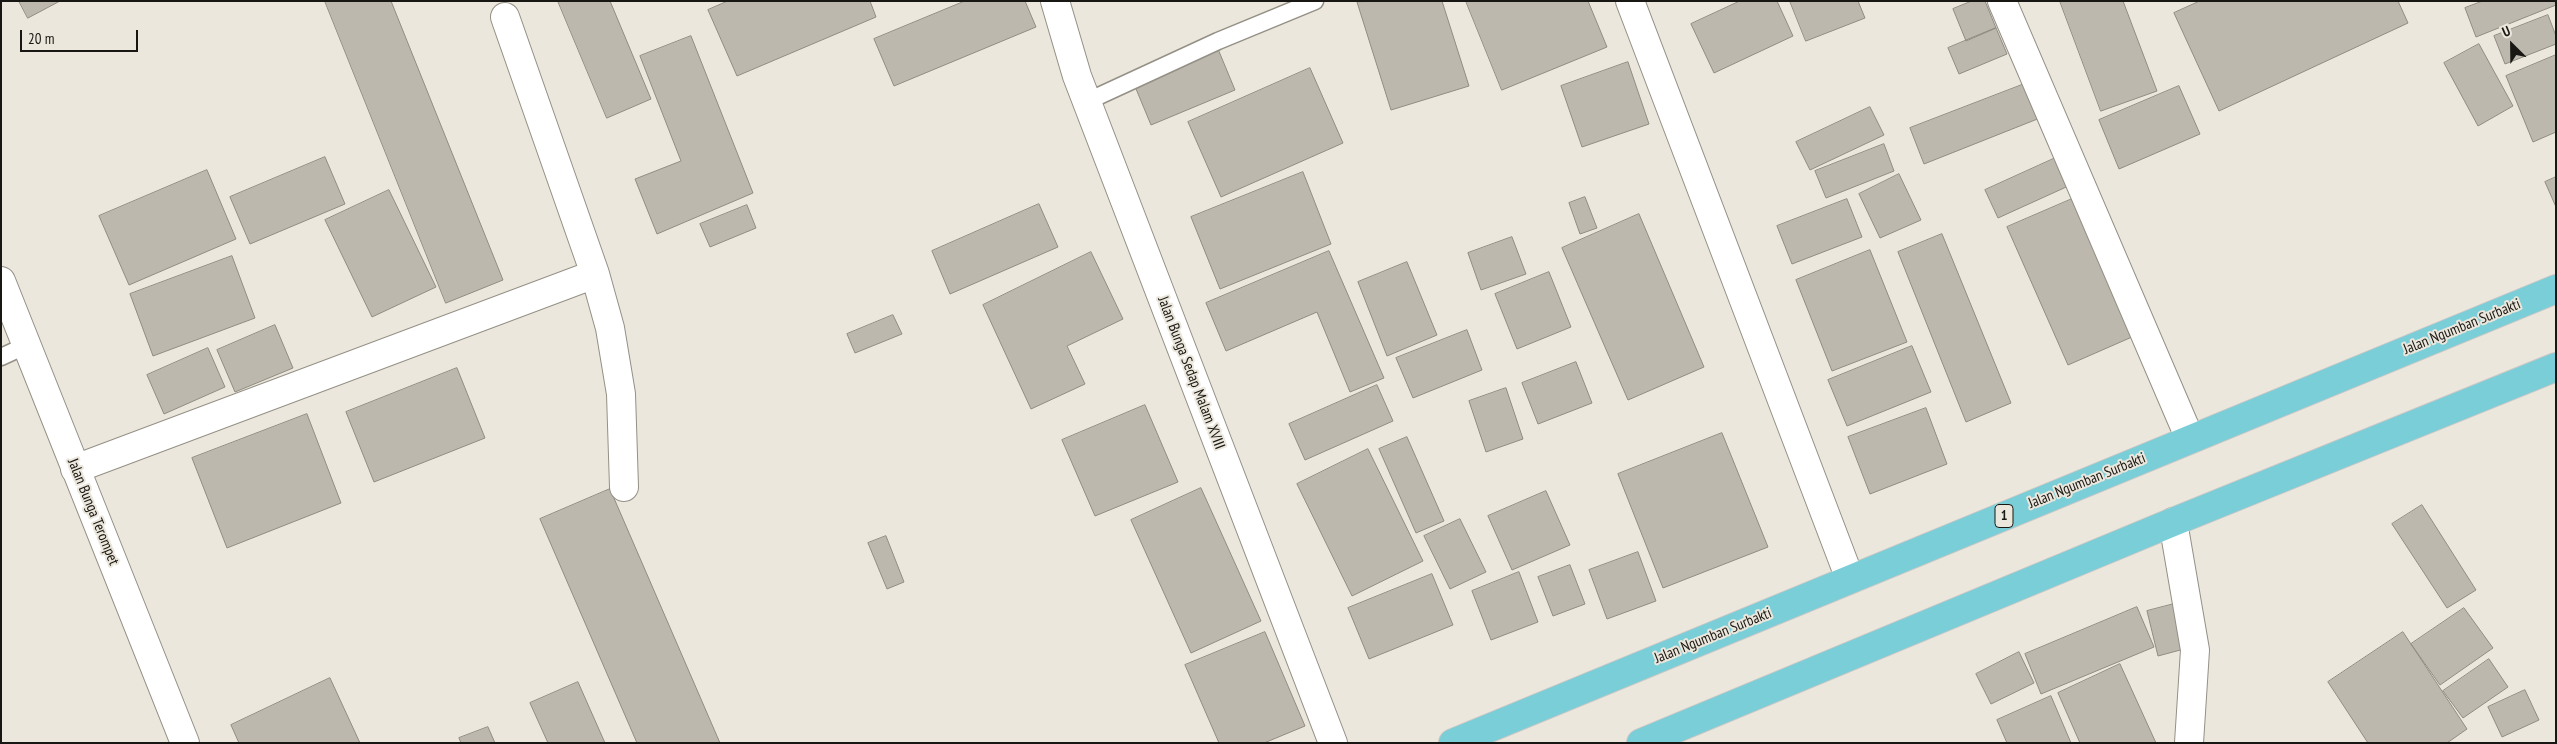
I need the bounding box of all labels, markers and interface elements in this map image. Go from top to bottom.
scale bar [22,20,140,52]
north arrow [2487,20,2537,70]
text: U [2499,21,2513,41]
text: 20 m [28,29,54,48]
street label: Jalan Bunga Sedap Malam XVIII [1154,294,1228,452]
street label: Jalan Ngumban Surbakti [2401,295,2523,359]
street label: Jalan Ngumban Surbakti [2026,449,2148,513]
street label: Jalan Bunga Terompet [63,456,123,568]
road number: 1 [1995,504,2013,528]
street label: Jalan Ngumban Surbakti [1652,604,1774,668]

